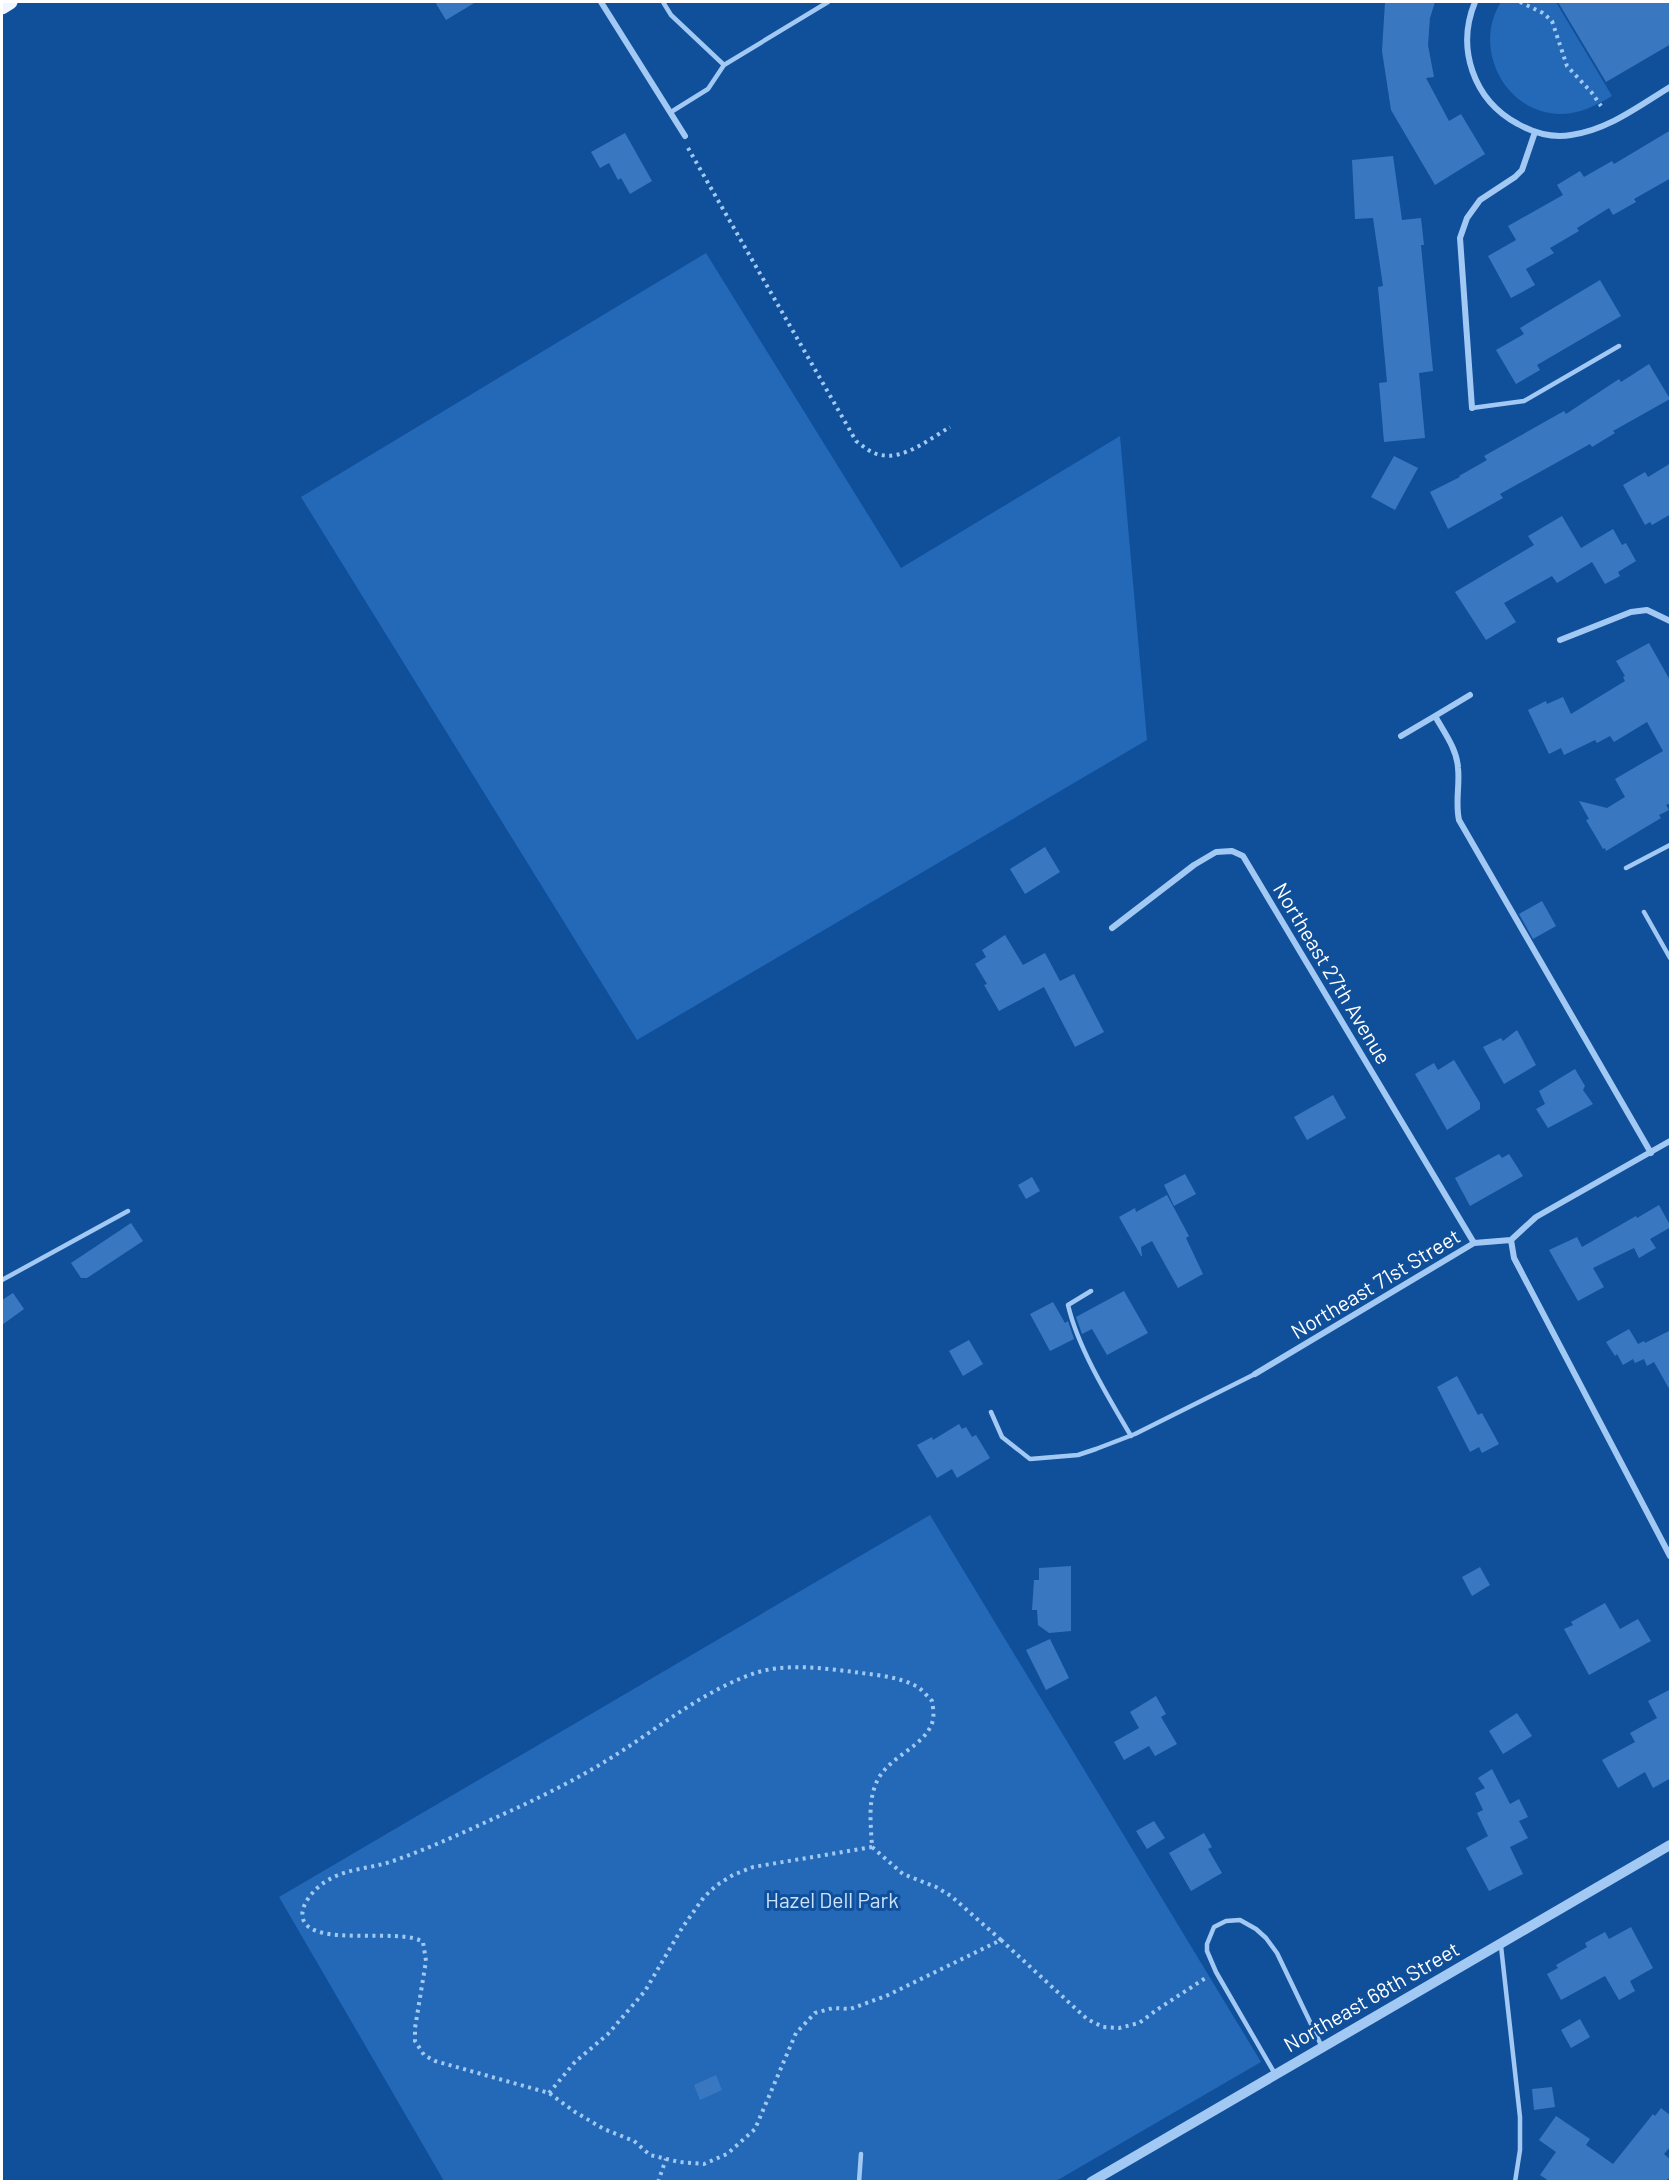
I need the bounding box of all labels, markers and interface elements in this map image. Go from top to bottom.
street label: Northeast 27th Avenue [1269,878,1397,1068]
street label: Northeast 71st Street [1286,1223,1464,1343]
park label: Hazel Dell Park [765,1887,899,1912]
street label: Northeast 68th Street [1279,1936,1463,2056]

